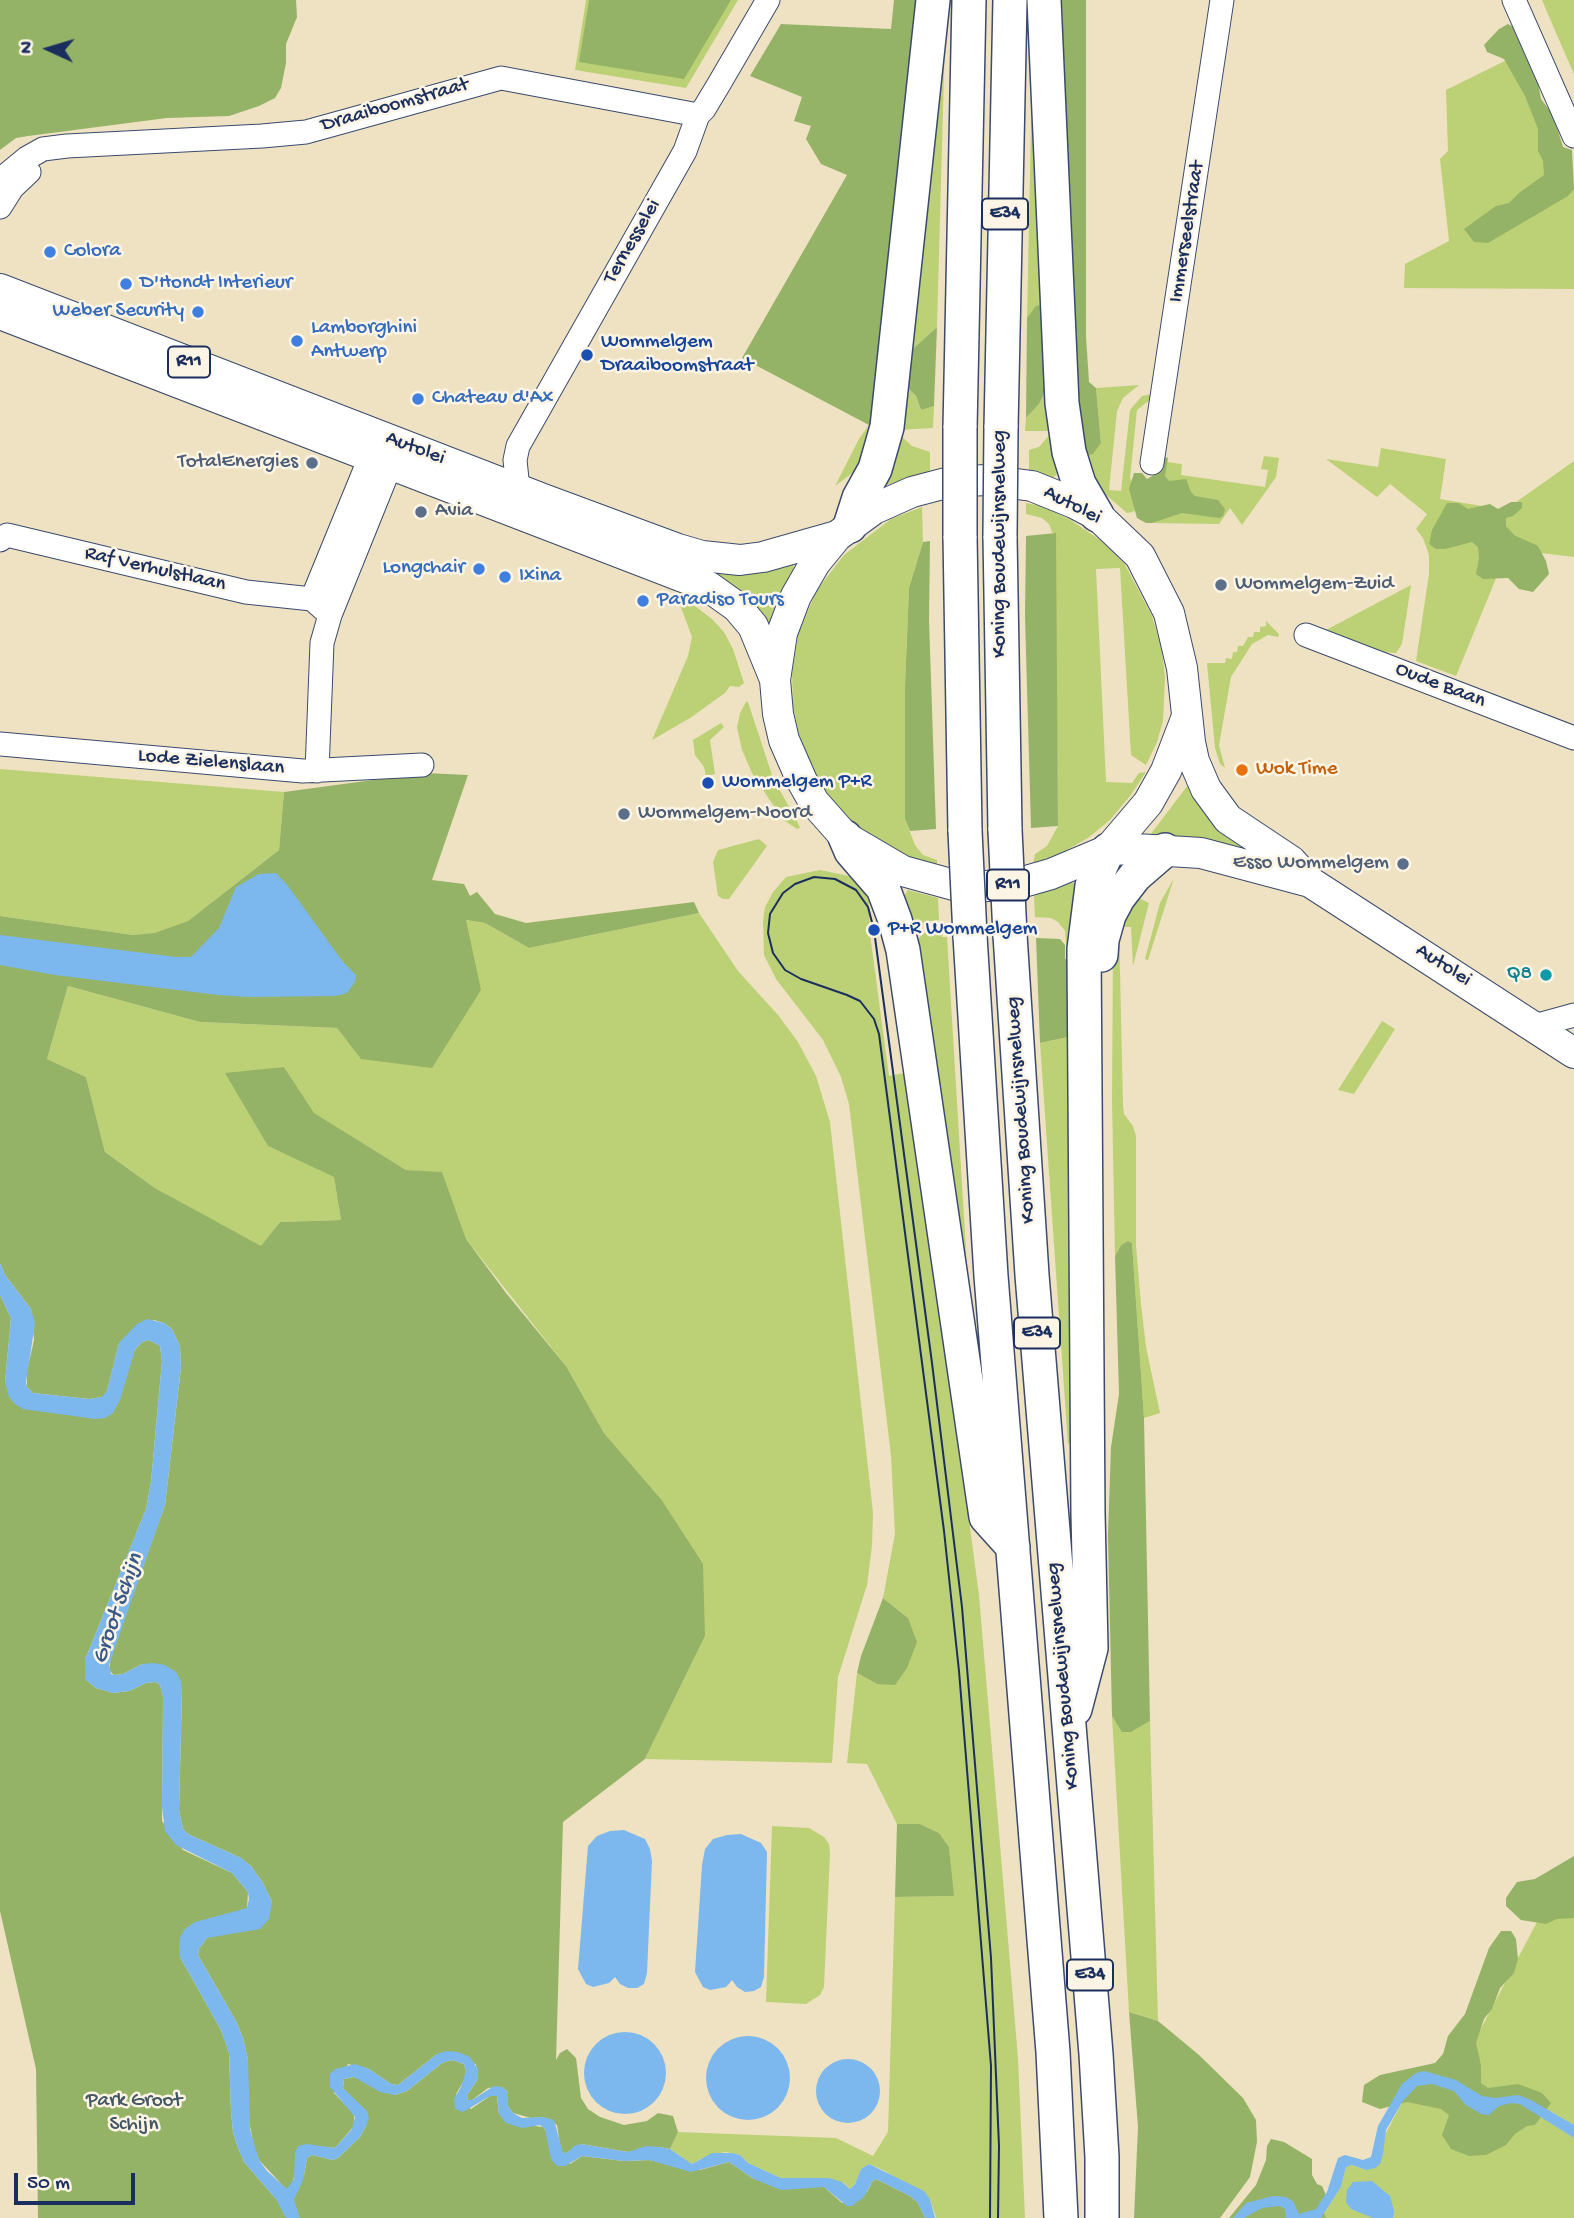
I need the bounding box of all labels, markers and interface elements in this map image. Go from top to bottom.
north arrow [14,14,84,84]
text: N [16,41,39,54]
street label: Draaiboomstraat [318,73,472,139]
street label: Immerseelstraat [1164,160,1212,304]
street label: Ternesselei [599,195,667,289]
road number: E34 [982,198,1028,230]
place label: Colora [64,239,121,265]
marker: Colora [42,244,58,260]
place label: D'Hondt Interieur [140,271,292,297]
marker: D'Hondt Interieur [118,276,134,292]
place label: Weber Security [53,299,184,325]
marker: Weber Security [190,304,206,320]
place label: Lamborghini Antwerp [311,316,417,366]
place label: Wommelgem Draaiboomstraat [601,330,753,380]
marker: Lamborghini Antwerp [289,333,305,349]
road number: R11 [168,346,210,378]
marker: Wommelgem Draaiboomstraat [579,347,595,363]
place label: Chateau d'Ax [432,386,553,412]
marker: Chateau d'Ax [410,391,426,407]
street label: Autolei [382,426,448,472]
street label: Koning Boudewijnsnelweg [988,430,1014,658]
place label: TotalEnergies [178,450,298,476]
marker: TotalEnergies [304,455,320,471]
street label: Autolei [1039,481,1105,531]
place label: Avia [435,499,473,525]
marker: Avia [413,504,429,520]
street label: Raf Verhulstlaan [82,542,228,598]
place label: Longchair [382,556,465,582]
marker: Longchair [471,561,487,577]
place label: Ixina [519,564,561,590]
marker: Ixina [497,569,513,585]
place label: Wommelgem-Zuid [1235,572,1394,598]
marker: Wommelgem-Zuid [1213,577,1229,593]
place label: Paradiso Tours [657,588,784,614]
marker: Paradiso Tours [635,593,651,609]
street label: Oude Baan [1391,657,1489,715]
street label: Lode Zielenslaan [137,744,285,782]
place label: Wok Time [1256,757,1337,783]
marker: Wok Time [1234,762,1250,778]
place label: Wommelgem P+R [722,770,871,796]
marker: Wommelgem P+R [700,775,716,791]
place label: Wommelgem-Noord [638,801,812,827]
marker: Wommelgem-Noord [616,806,632,822]
place label: Esso Wommelgem [1233,851,1389,877]
marker: Esso Wommelgem [1395,856,1411,872]
road number: R11 [987,870,1029,900]
place label: P+R Wommelgem [888,917,1037,943]
marker: P+R Wommelgem [866,922,882,938]
street label: Autolei [1410,939,1476,993]
place label: Q8 [1506,962,1532,988]
marker: Q8 [1538,967,1554,983]
street label: Koning Boudewijnsnelweg [1001,996,1043,1224]
road number: E34 [1014,1317,1060,1348]
water label: Groot Schijn [87,1550,151,1668]
street label: Koning Boudewijnsnelweg [1042,1562,1086,1790]
road number: E34 [1067,1960,1113,1991]
park label: Park Groot Schijn [86,2089,182,2139]
scale bar [18,2158,138,2202]
text: 50 m [27,2172,70,2197]

